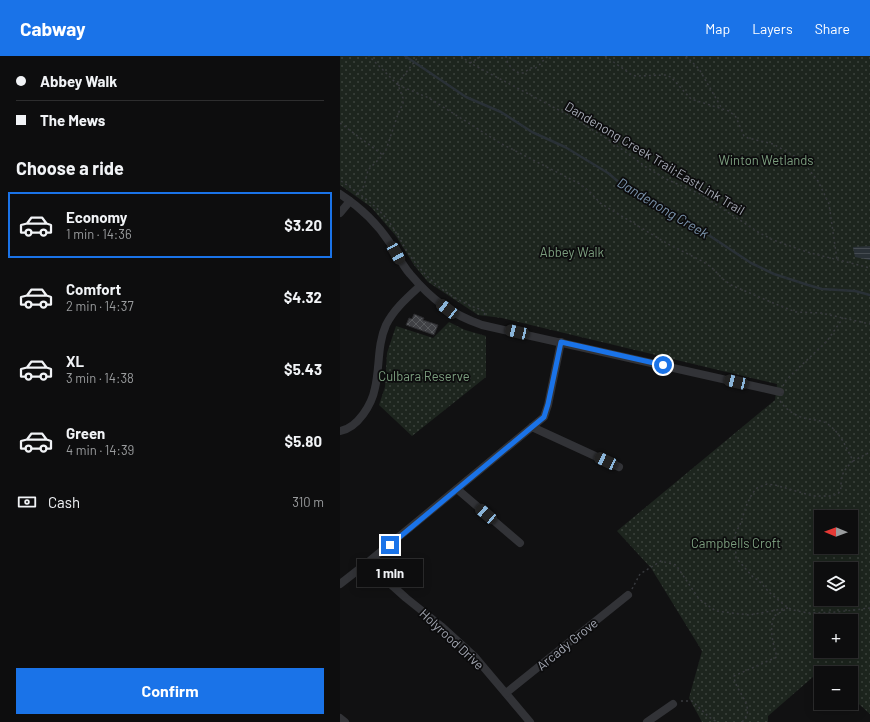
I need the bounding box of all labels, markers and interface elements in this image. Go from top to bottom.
text: Cabway [20,17,86,40]
text: Map [705,20,730,37]
text: Layers [752,20,793,37]
text: Share [815,20,850,37]
text: Abbey Walk [40,72,117,90]
street label: Dandenong Creek Trail;EastLink Trail [562,98,748,218]
text: The Mews [40,111,105,129]
park label: Winton Wetlands [718,152,814,168]
text: Choose a ride [16,157,124,179]
water label: Dandenong Creek [614,174,712,242]
icon: car [18,207,54,243]
text: Economy [66,208,127,226]
text: $3.20 [284,216,322,234]
text: 1 min · 14:36 [66,226,132,242]
car [385,240,407,266]
park label: Abbey Walk [540,244,605,260]
icon: car [18,279,54,315]
text: Comfort [66,280,121,298]
text: $4.32 [284,288,322,306]
car [434,297,460,321]
text: 2 min · 14:37 [66,298,134,314]
car [504,323,530,341]
icon: car [18,351,54,387]
text: XL [66,352,84,370]
route start [654,356,672,374]
text: $5.43 [284,360,322,378]
park label: Culbara Reserve [378,368,470,384]
text: 3 min · 14:38 [66,370,134,386]
car [723,373,749,391]
icon: car [18,423,54,459]
text: Green [66,424,105,442]
text: $5.80 [285,432,322,450]
text: 4 min · 14:39 [66,442,134,458]
car [593,450,619,472]
icon: cash [16,491,38,513]
text: Cash [48,493,80,511]
text: 310 m [292,494,324,510]
car [473,502,499,526]
north arrow [814,510,858,554]
map controls [814,510,858,710]
park label: Campbells Croft [691,535,781,551]
route end [381,536,399,554]
callout: 1 min [357,559,423,587]
button: layers [814,562,858,606]
text: 1 min [376,565,404,581]
street label: Holyrood Drive [417,605,488,673]
street label: Arcady Grove [533,614,601,674]
button: + [814,614,858,658]
button: − [814,666,858,710]
button: Confirm [16,668,324,714]

